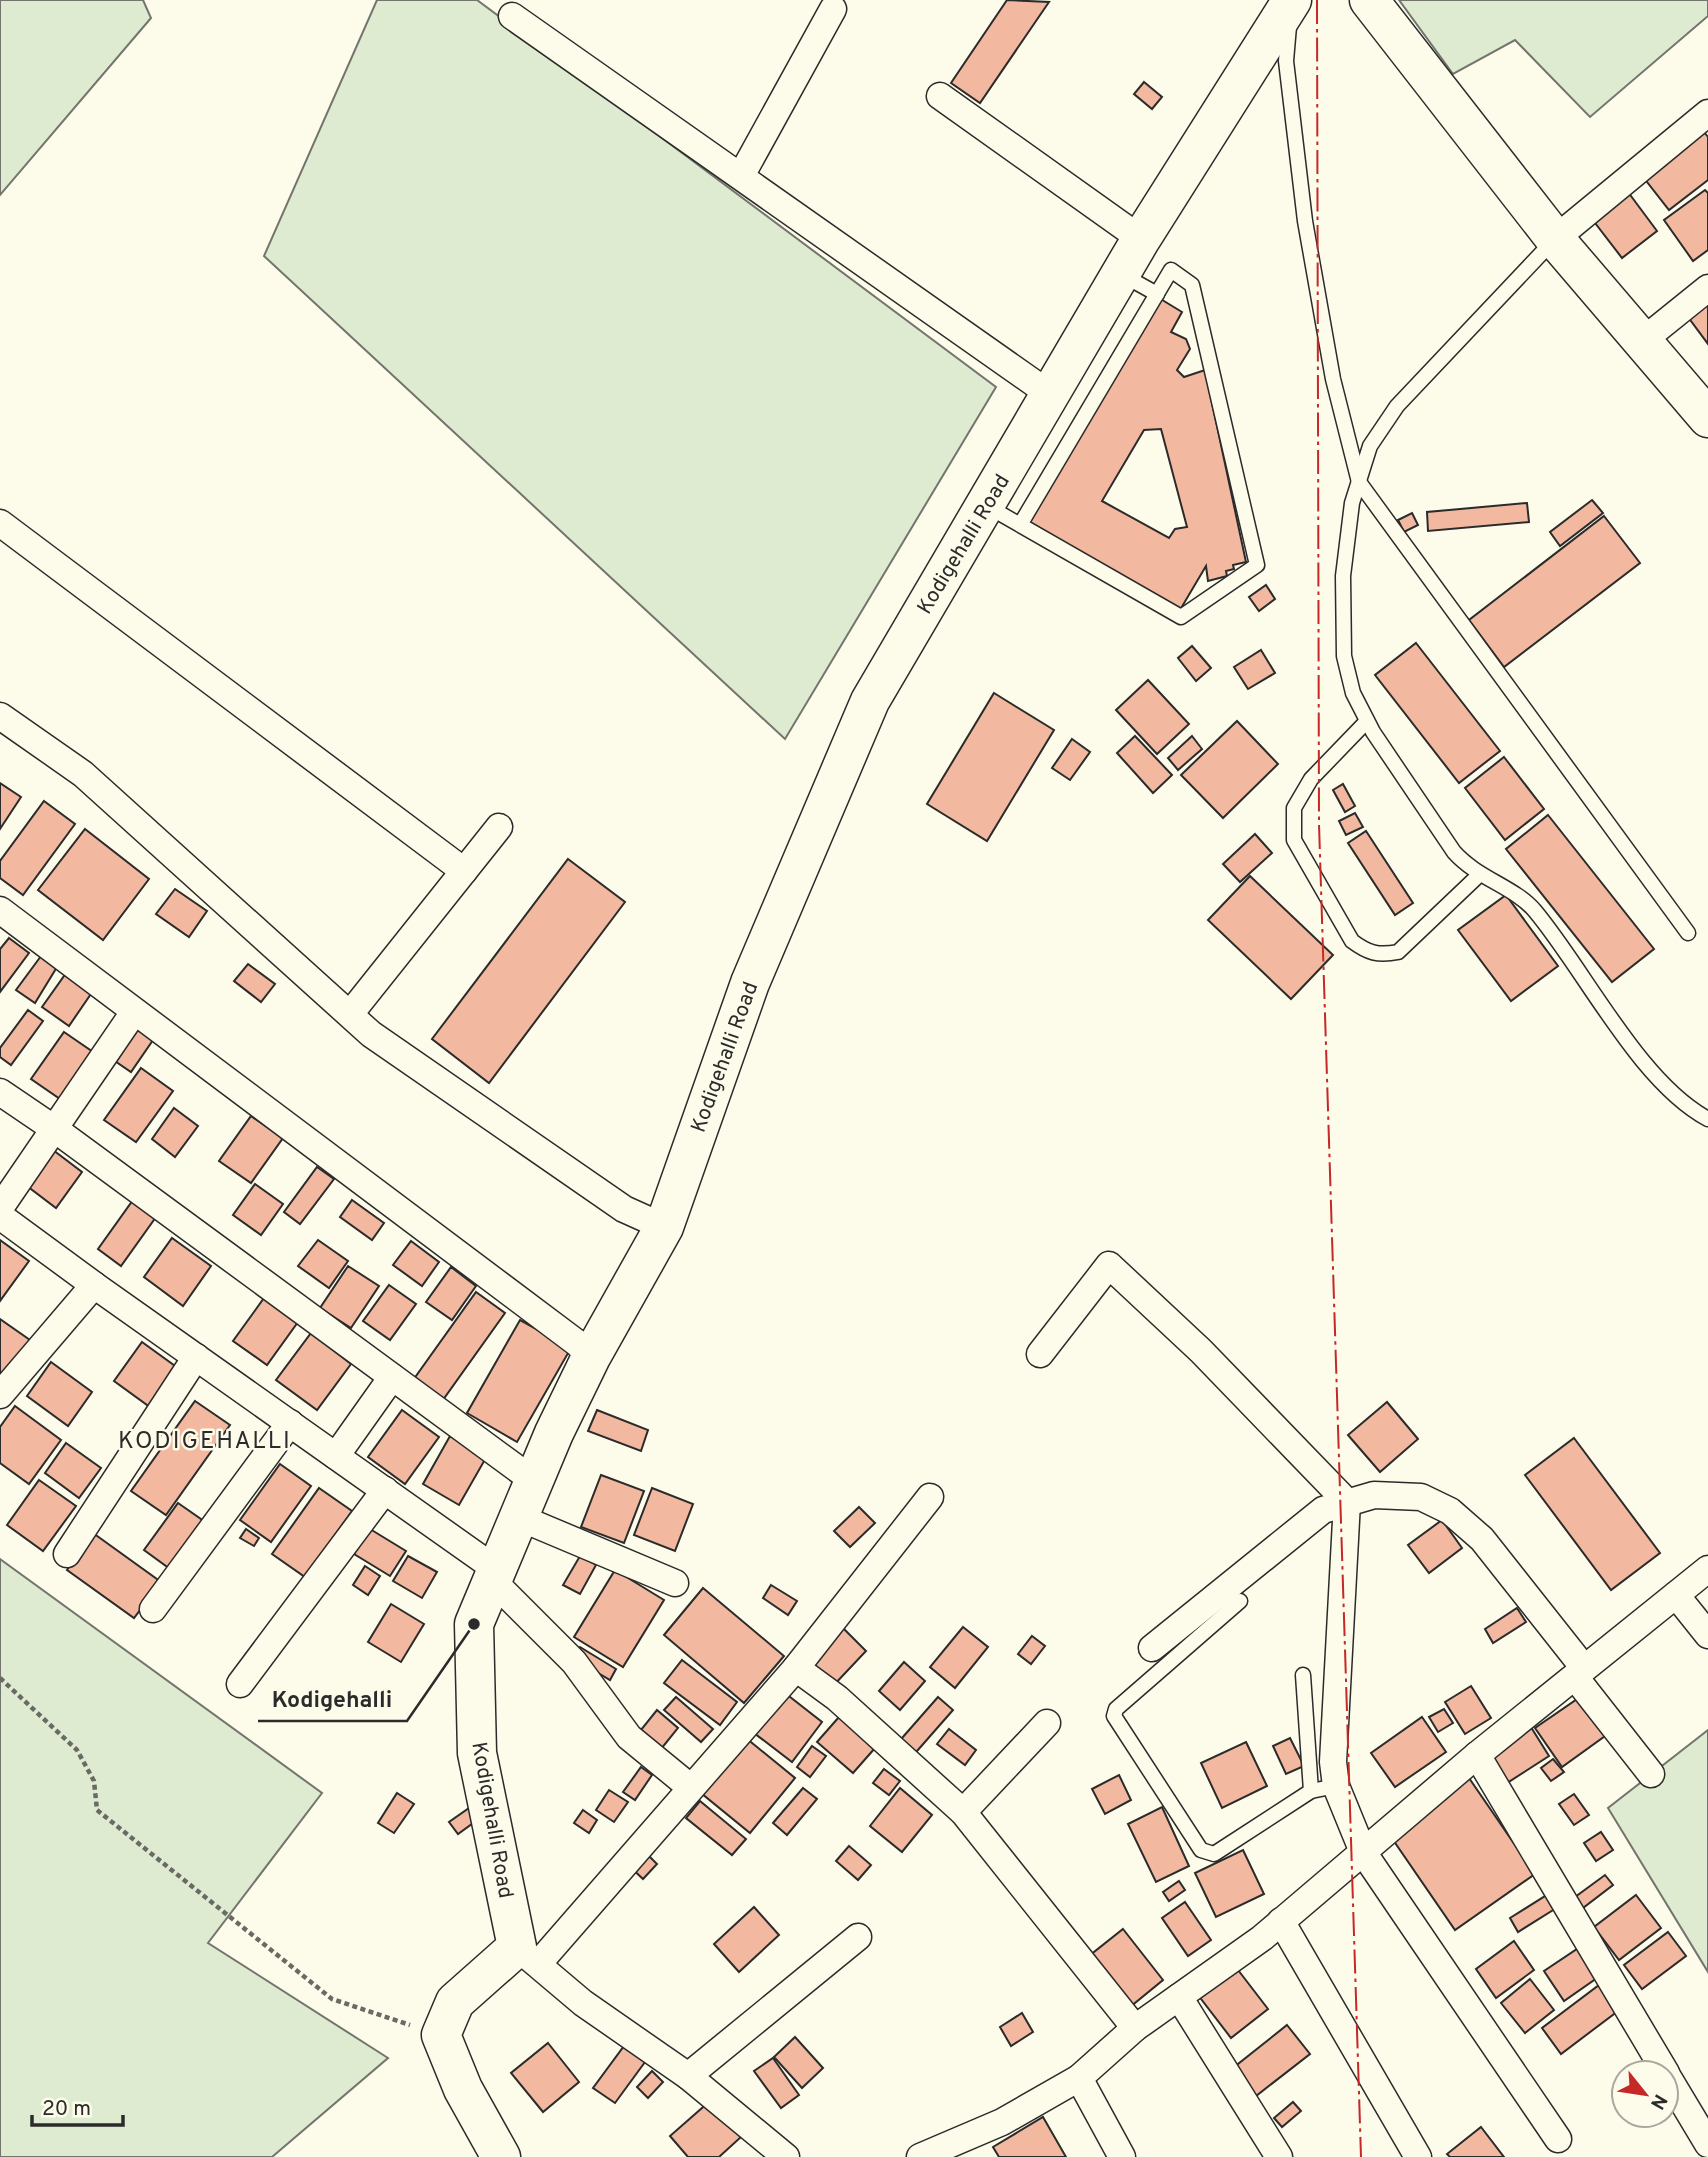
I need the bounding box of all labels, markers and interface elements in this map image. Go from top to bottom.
street label: Kodigehalli Road [912,470,1017,620]
street label: Kodigehalli Road [686,978,765,1137]
district label: KODIGEHALLI [118,1427,292,1457]
callout: Kodigehalli [258,1677,407,1721]
text: Kodigehalli [272,1687,392,1716]
street label: Kodigehalli Road [464,1740,519,1901]
north arrow [1610,2059,1680,2129]
scale bar [32,2084,122,2128]
text: N [1644,2090,1672,2113]
text: 20 m [42,2096,91,2123]

